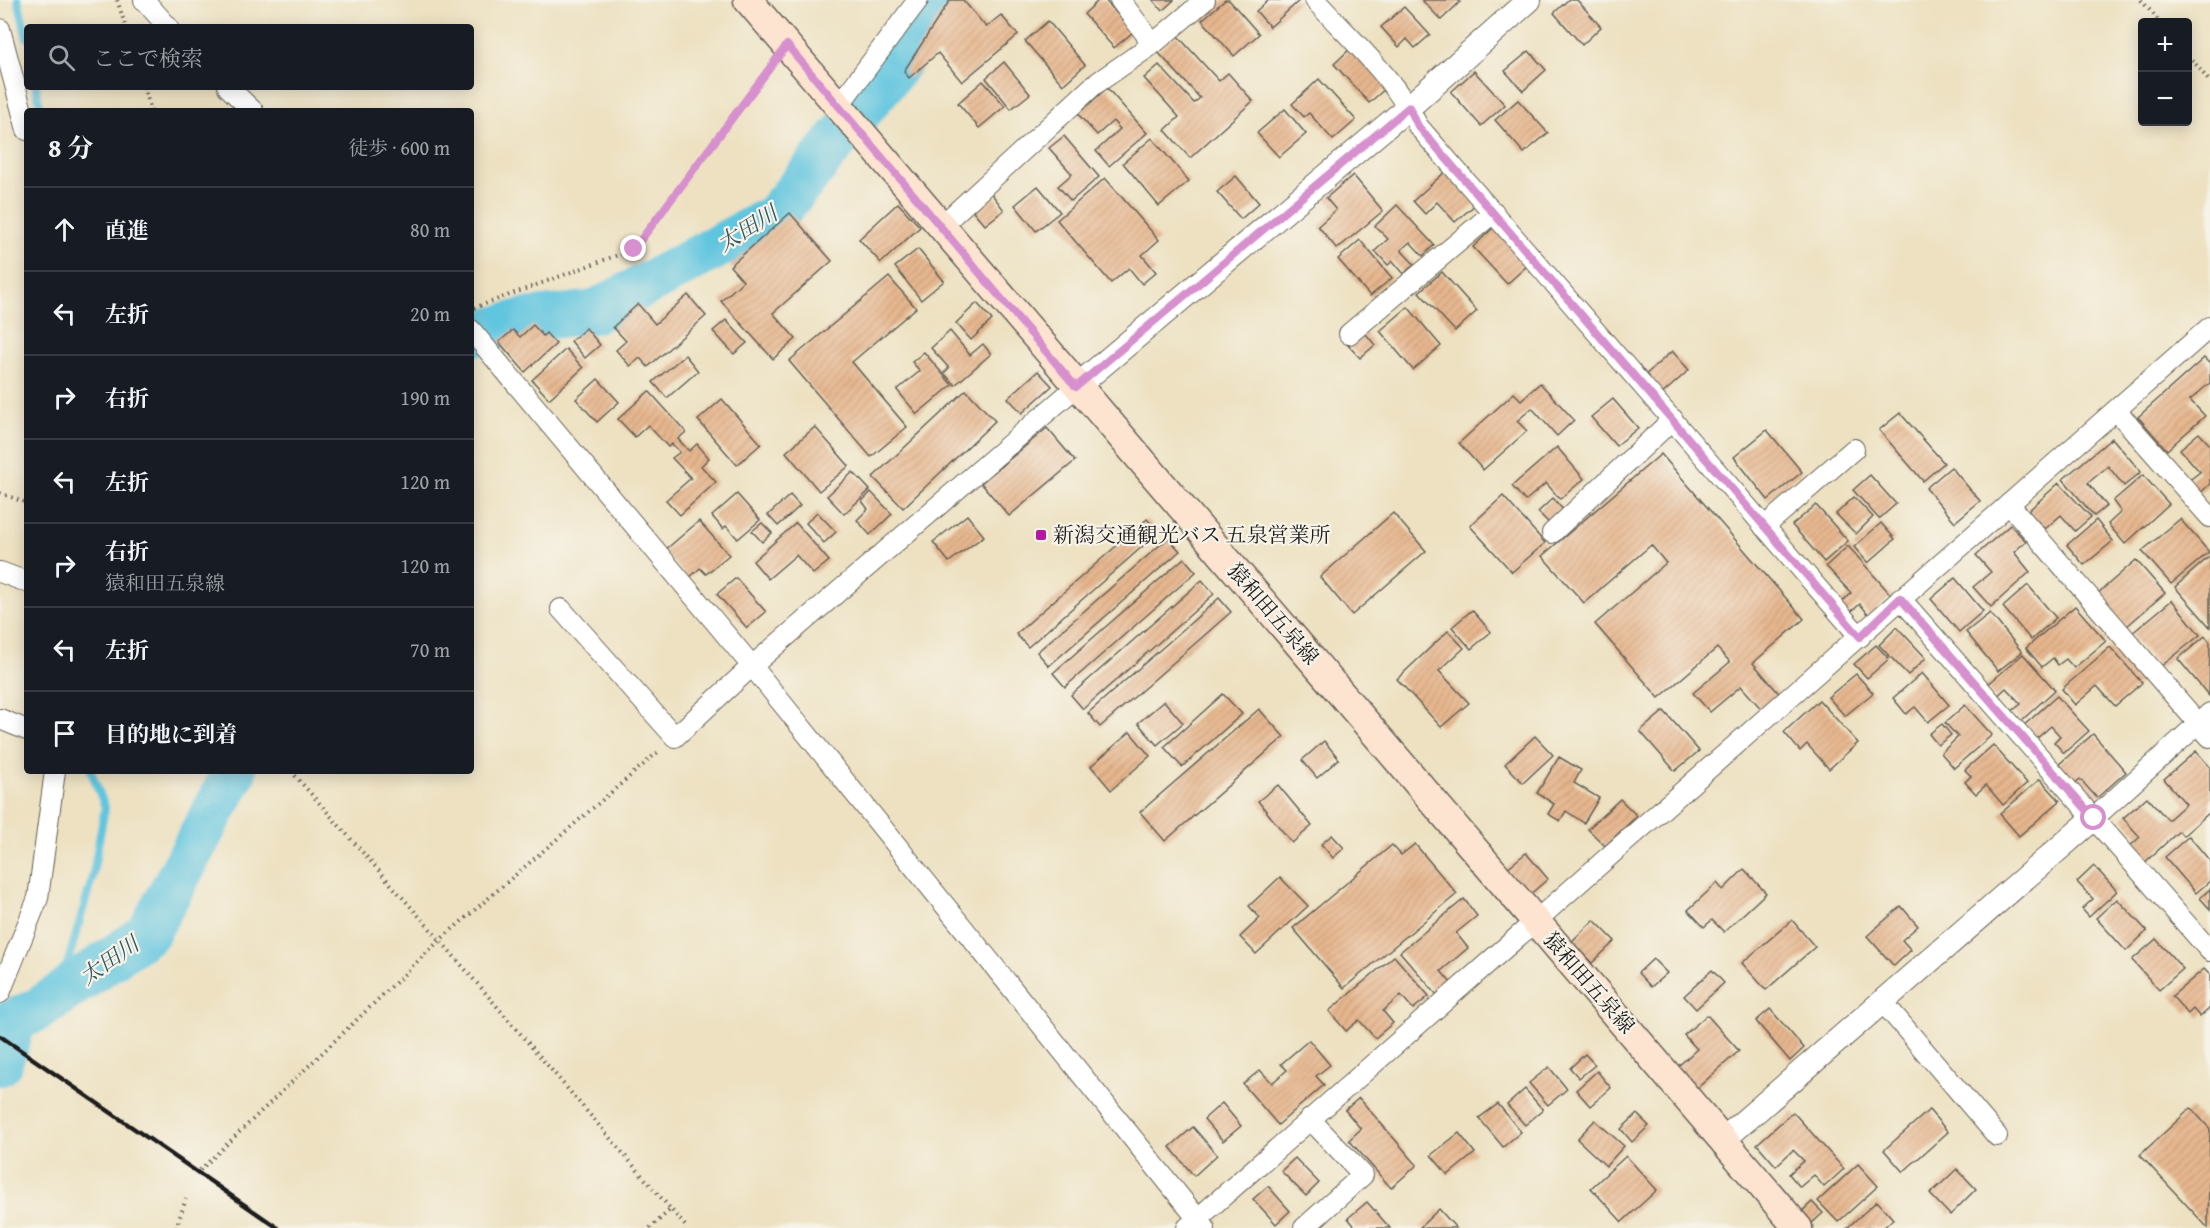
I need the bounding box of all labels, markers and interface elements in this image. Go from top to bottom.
map controls [2138,18,2192,126]
button: + [2138,18,2192,72]
search box [24,24,474,90]
icon: search [45,41,78,74]
text: ここで検索 [93,42,203,74]
button: − [2138,72,2192,126]
text: 8 分 [48,128,93,167]
text: 徒歩 · 600 m [348,133,450,162]
water label: 太田川 [711,196,785,259]
icon: ahead [48,213,81,246]
text: 直進 [105,214,149,246]
text: 80 m [410,215,450,244]
route end [620,235,646,261]
icon: left [48,297,81,330]
text: 左折 [105,298,149,330]
text: 20 m [410,299,450,328]
icon: right [48,381,81,414]
text: 右折 [105,382,149,414]
text: 190 m [400,383,450,412]
icon: left [48,465,81,498]
text: 左折 [105,466,149,498]
text: 120 m [400,467,450,496]
place label: 新潟交通観光バス 五泉営業所 [1053,519,1331,550]
marker: 新潟交通観光バス 五泉営業所 [1034,528,1048,542]
text: 右折 [105,535,149,567]
icon: right [48,549,81,582]
text: 120 m [400,551,450,580]
street label: 猿和田五泉線 [1220,556,1326,671]
text: 猿和田五泉線 [105,568,225,597]
icon: left [48,633,81,666]
text: 左折 [105,634,149,666]
text: 70 m [410,635,450,664]
icon: arrive [48,717,81,750]
text: 目的地に到着 [105,718,237,750]
route start [2080,804,2106,830]
street label: 猿和田五泉線 [1536,925,1642,1040]
water label: 太田川 [73,927,147,992]

